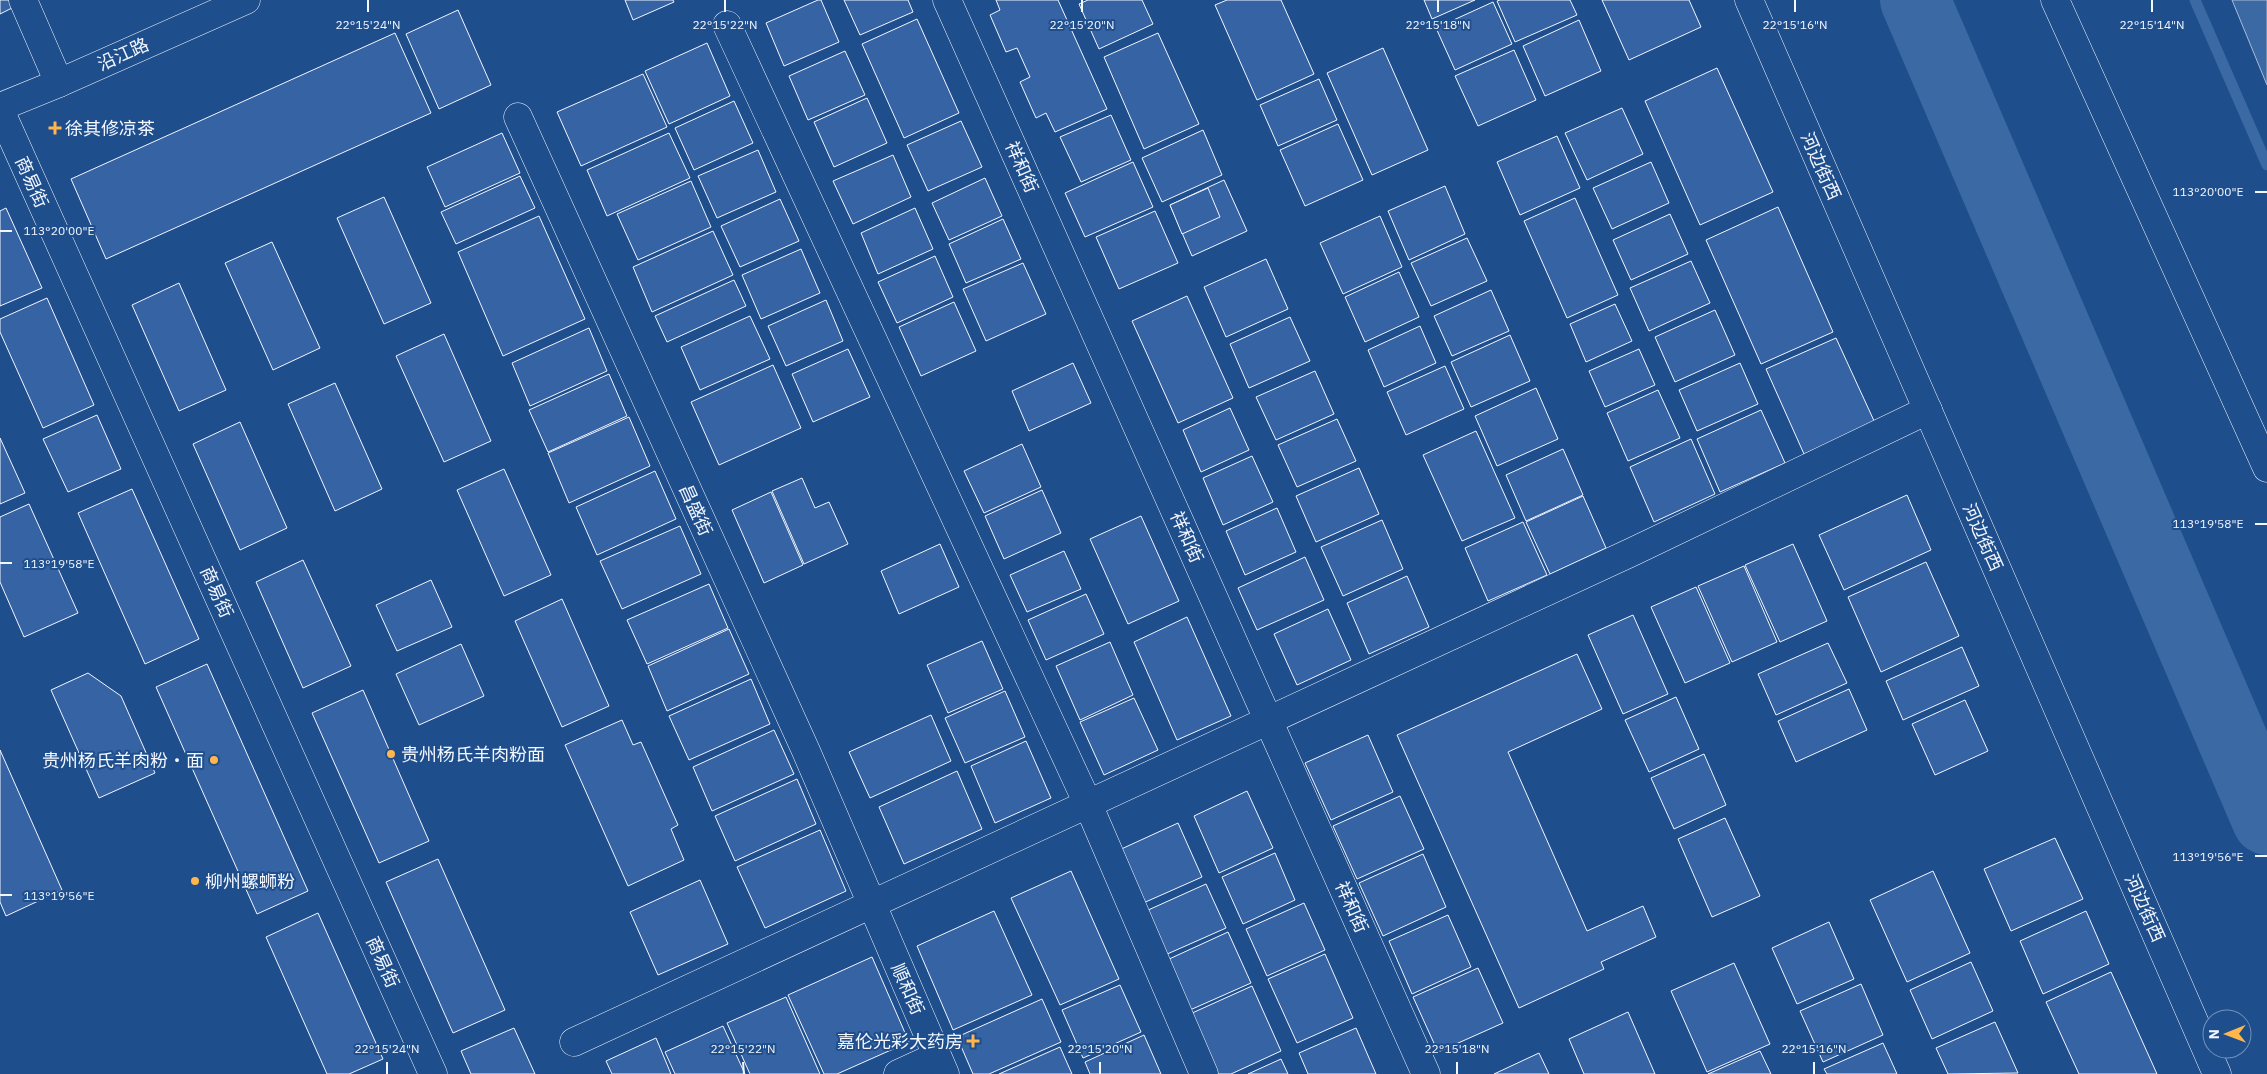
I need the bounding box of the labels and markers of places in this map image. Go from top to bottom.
place label: 徐其修凉茶 [65,117,155,140]
marker: 徐其修凉茶 [49,122,61,134]
place label: 贵州杨氏羊肉粉面 [401,743,545,766]
marker: 贵州杨氏羊肉粉面 [385,748,397,760]
place label: 贵州杨氏羊肉粉・面 [42,749,204,772]
marker: 贵州杨氏羊肉粉・面 [208,754,220,766]
place label: 柳州螺蛳粉 [205,870,295,893]
marker: 柳州螺蛳粉 [189,875,201,887]
place label: 嘉伦光彩大药房 [837,1030,963,1053]
marker: 嘉伦光彩大药房 [967,1035,979,1047]

